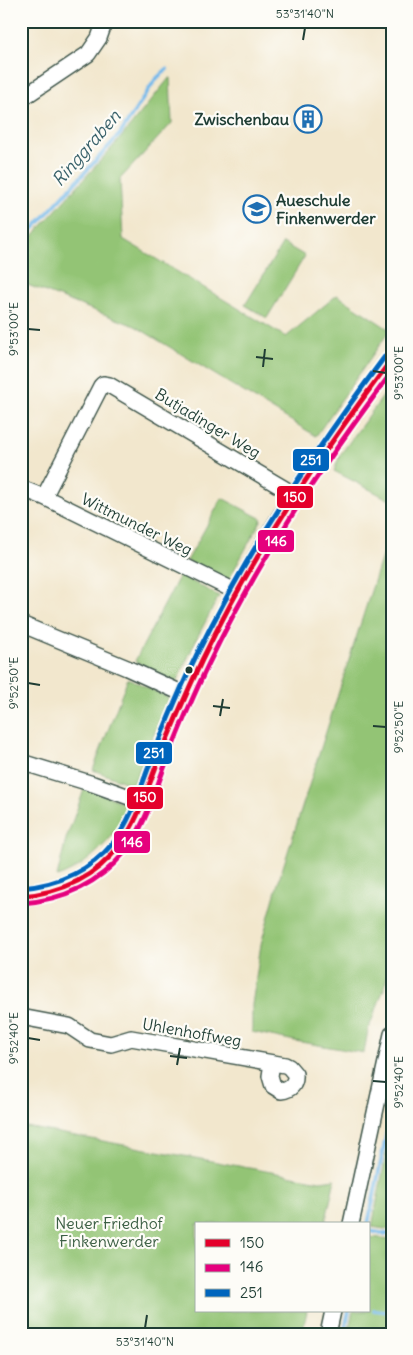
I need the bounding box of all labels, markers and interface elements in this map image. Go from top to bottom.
text: 53°31'40"N [276,6,334,21]
building icon: Zwischenbau [293,104,323,134]
water label: Ringgraben [47,105,126,191]
place label: Zwischenbau [195,109,290,129]
place label: Aueschule Finkenwerder [276,190,376,228]
school or university icon: Aueschule Finkenwerder [242,194,272,224]
text: 9°53'00"E [6,302,21,356]
text: 9°53'00"E [391,346,406,400]
street label: Butjadinger Weg [152,384,264,462]
line badge: 251 [292,448,330,472]
text: 251 [300,451,322,469]
line badge: 150 [276,485,314,509]
street label: Wittmunder Weg [78,488,196,560]
text: 150 [284,488,306,506]
line badge: 146 [257,529,295,553]
text: 146 [265,532,287,550]
text: 9°52'50"E [6,657,21,709]
unlabelled marker [184,665,194,675]
text: 9°52'50"E [391,701,406,753]
line badge: 251 [135,741,173,765]
text: 251 [143,744,165,762]
line badge: 150 [126,786,164,810]
text: 150 [134,788,156,806]
line badge: 146 [113,830,151,854]
text: 146 [121,833,143,851]
text: 9°52'40"E [6,1012,21,1064]
street label: Uhlenhoffweg [141,1013,243,1051]
text: 9°52'40"E [391,1056,406,1108]
park label: Neuer Friedhof Finkenwerder [55,1213,164,1251]
legend [195,1222,370,1312]
text: 150 [240,1233,264,1252]
text: 146 [240,1257,263,1276]
text: 251 [240,1283,263,1302]
text: 53°31'40"N [116,1334,174,1349]

